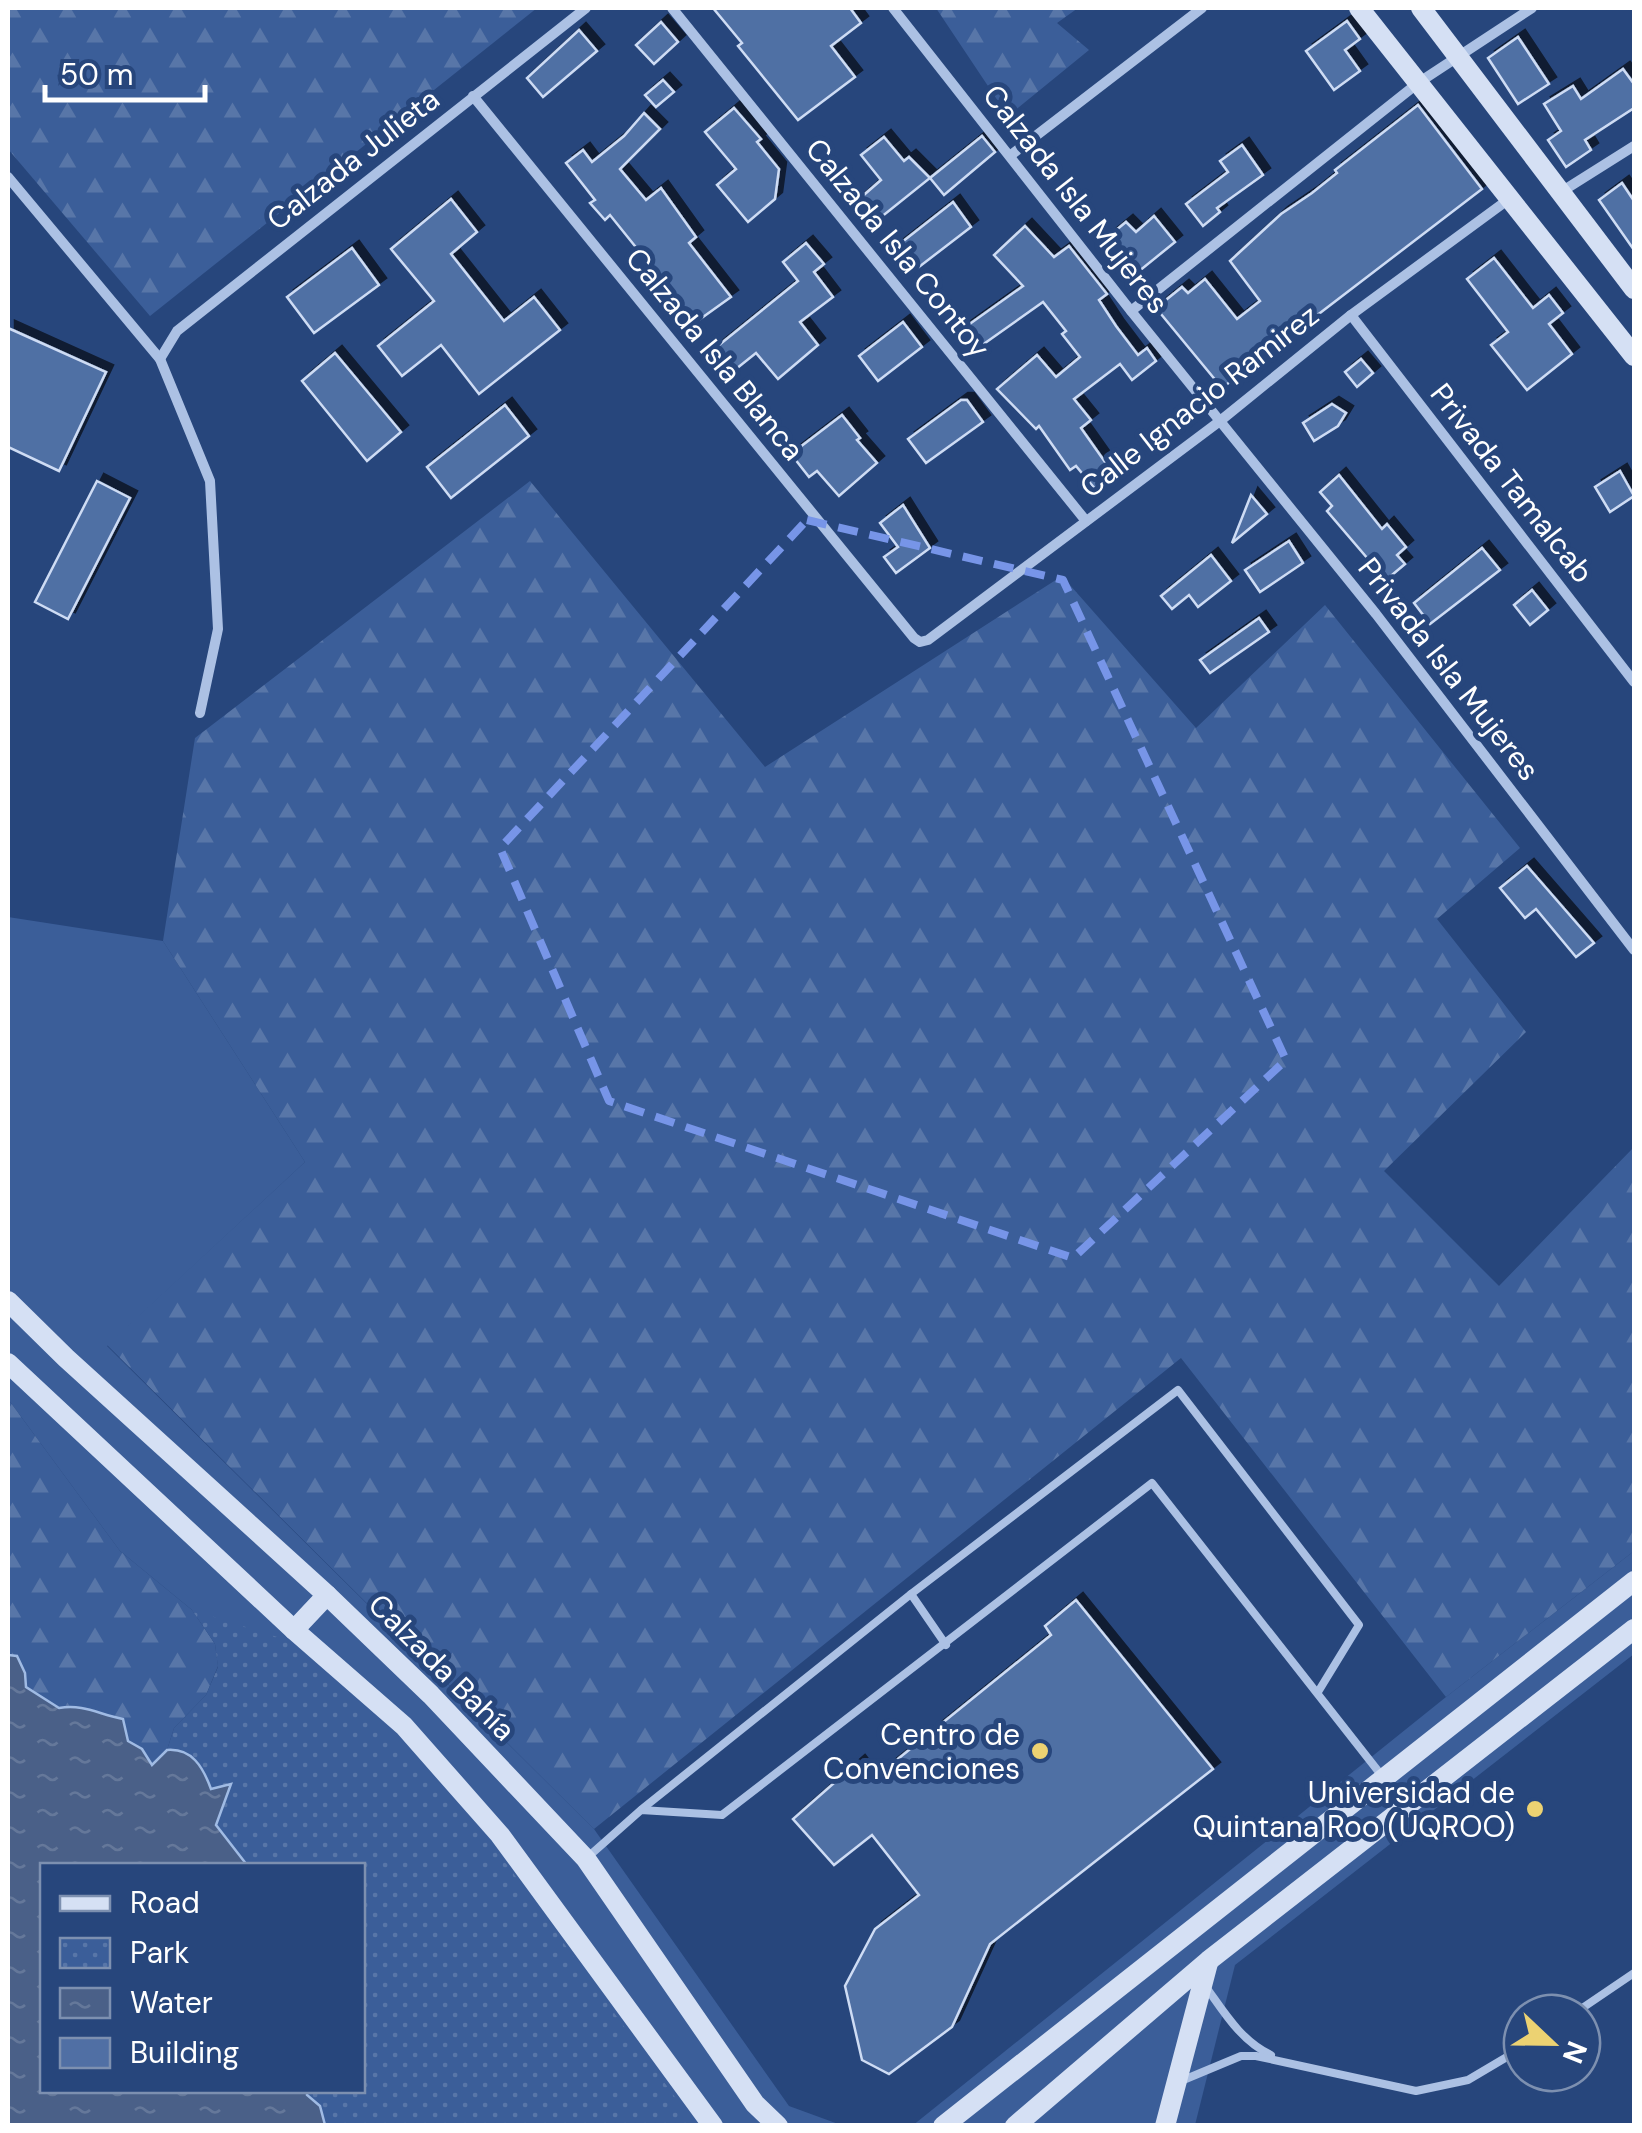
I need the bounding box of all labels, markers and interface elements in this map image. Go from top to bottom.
scale bar [45,40,205,102]
text: 50 m [60,55,134,94]
street label: Calzada Isla Mujeres [974,77,1178,321]
street label: Calzada Julieta [259,79,447,239]
street label: Calzada Isla Contoy [797,130,999,366]
street label: Calzada Isla Blanca [617,240,813,468]
street label: Calle Ignacio Ramirez [1072,296,1326,506]
street label: Privada Tamalcab [1422,375,1602,591]
street label: Privada Isla Mujeres [1350,550,1548,788]
street label: Calzada Bahía [360,1585,524,1749]
place label: Centro de Convenciones [823,1715,1020,1788]
marker: Centro de Convenciones [1029,1740,1051,1762]
place label: Universidad de Quintana Roo (UQROO) [1193,1773,1515,1846]
marker: Universidad de Quintana Roo (UQROO) [1524,1798,1546,1820]
legend [40,1863,365,2093]
text: Road [130,1883,200,1922]
text: Park [130,1933,189,1972]
text: Water [130,1983,213,2022]
north arrow [1502,1993,1602,2093]
text: Building [130,2033,239,2072]
text: N [1554,2036,1596,2069]

